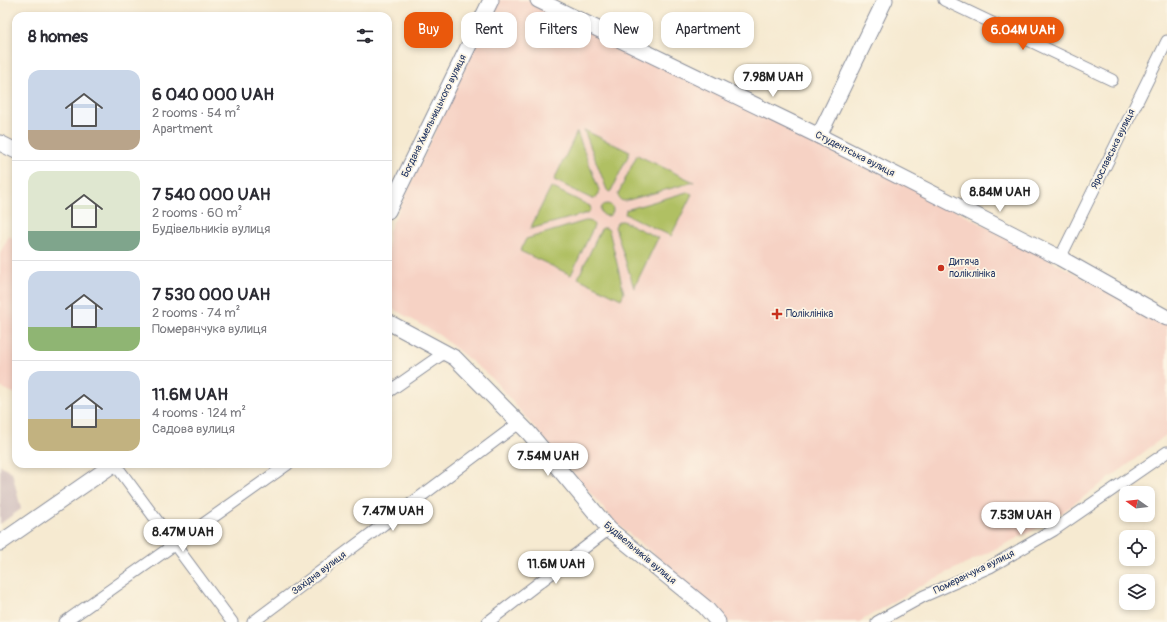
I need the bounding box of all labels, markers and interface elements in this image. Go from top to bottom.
chip: Buy [404,12,453,48]
chip: Rent [461,12,517,48]
chip: Filters [525,12,591,48]
chip: New [599,12,653,48]
chip: Apartment [661,12,754,48]
pin: 6.04M UAH [977,17,1069,51]
text: 6.04M UAH [991,22,1055,38]
icon: filters [354,25,376,47]
text: 8 homes [28,26,88,47]
street label: Богдана Хмельницького вулиця [399,52,469,179]
pin: 7.98M UAH [727,64,819,98]
text: 7.98M UAH [743,69,803,85]
text: 6 040 000 UAH [152,84,274,105]
icon: home [60,86,108,134]
text: 2 rooms · 54 m² [152,105,240,121]
street label: Ярославська вулиця [1088,107,1138,191]
text: Apartment [152,121,213,137]
street label: Студентська вулиця [813,129,897,179]
pin: 8.84M UAH [954,179,1046,213]
text: 7 540 000 UAH [152,184,271,205]
text: 8.84M UAH [970,184,1030,200]
icon: home [60,187,108,235]
text: 2 rooms · 60 m² [152,205,242,221]
text: Будівельників вулиця [152,221,270,237]
place label: Дитяча поліклініка [948,256,996,280]
marker: Дитяча поліклініка [936,263,946,273]
text: 7 530 000 UAH [152,284,270,305]
icon: home [60,287,108,335]
text: 2 rooms · 74 m² [152,305,240,321]
marker: Поліклініка [771,308,783,320]
place label: Поліклініка [786,308,834,320]
text: Померанчука вулиця [152,321,267,337]
text: 11.6M UAH [152,384,228,405]
icon: home [60,387,108,435]
text: 4 rooms · 124 m² [152,405,246,421]
text: Садова вулиця [152,421,235,437]
pin: 7.54M UAH [502,443,594,477]
text: 7.54M UAH [517,448,579,464]
north arrow [1119,486,1155,522]
map controls [1119,486,1155,610]
pin: 7.47M UAH [347,498,439,532]
pin: 7.53M UAH [975,502,1067,536]
text: 7.47M UAH [362,503,424,519]
text: 7.53M UAH [990,507,1052,523]
pin: 8.47M UAH [137,519,229,553]
street label: Будівельників вулиця [601,519,679,587]
text: 8.47M UAH [152,524,214,540]
button: locate [1119,530,1155,566]
street label: Померанчука вулиця [932,547,1017,597]
street label: Західна вулиця [289,548,349,597]
pin: 11.6M UAH [510,551,602,585]
text: 11.6M UAH [527,556,585,572]
button: layers [1119,574,1155,610]

